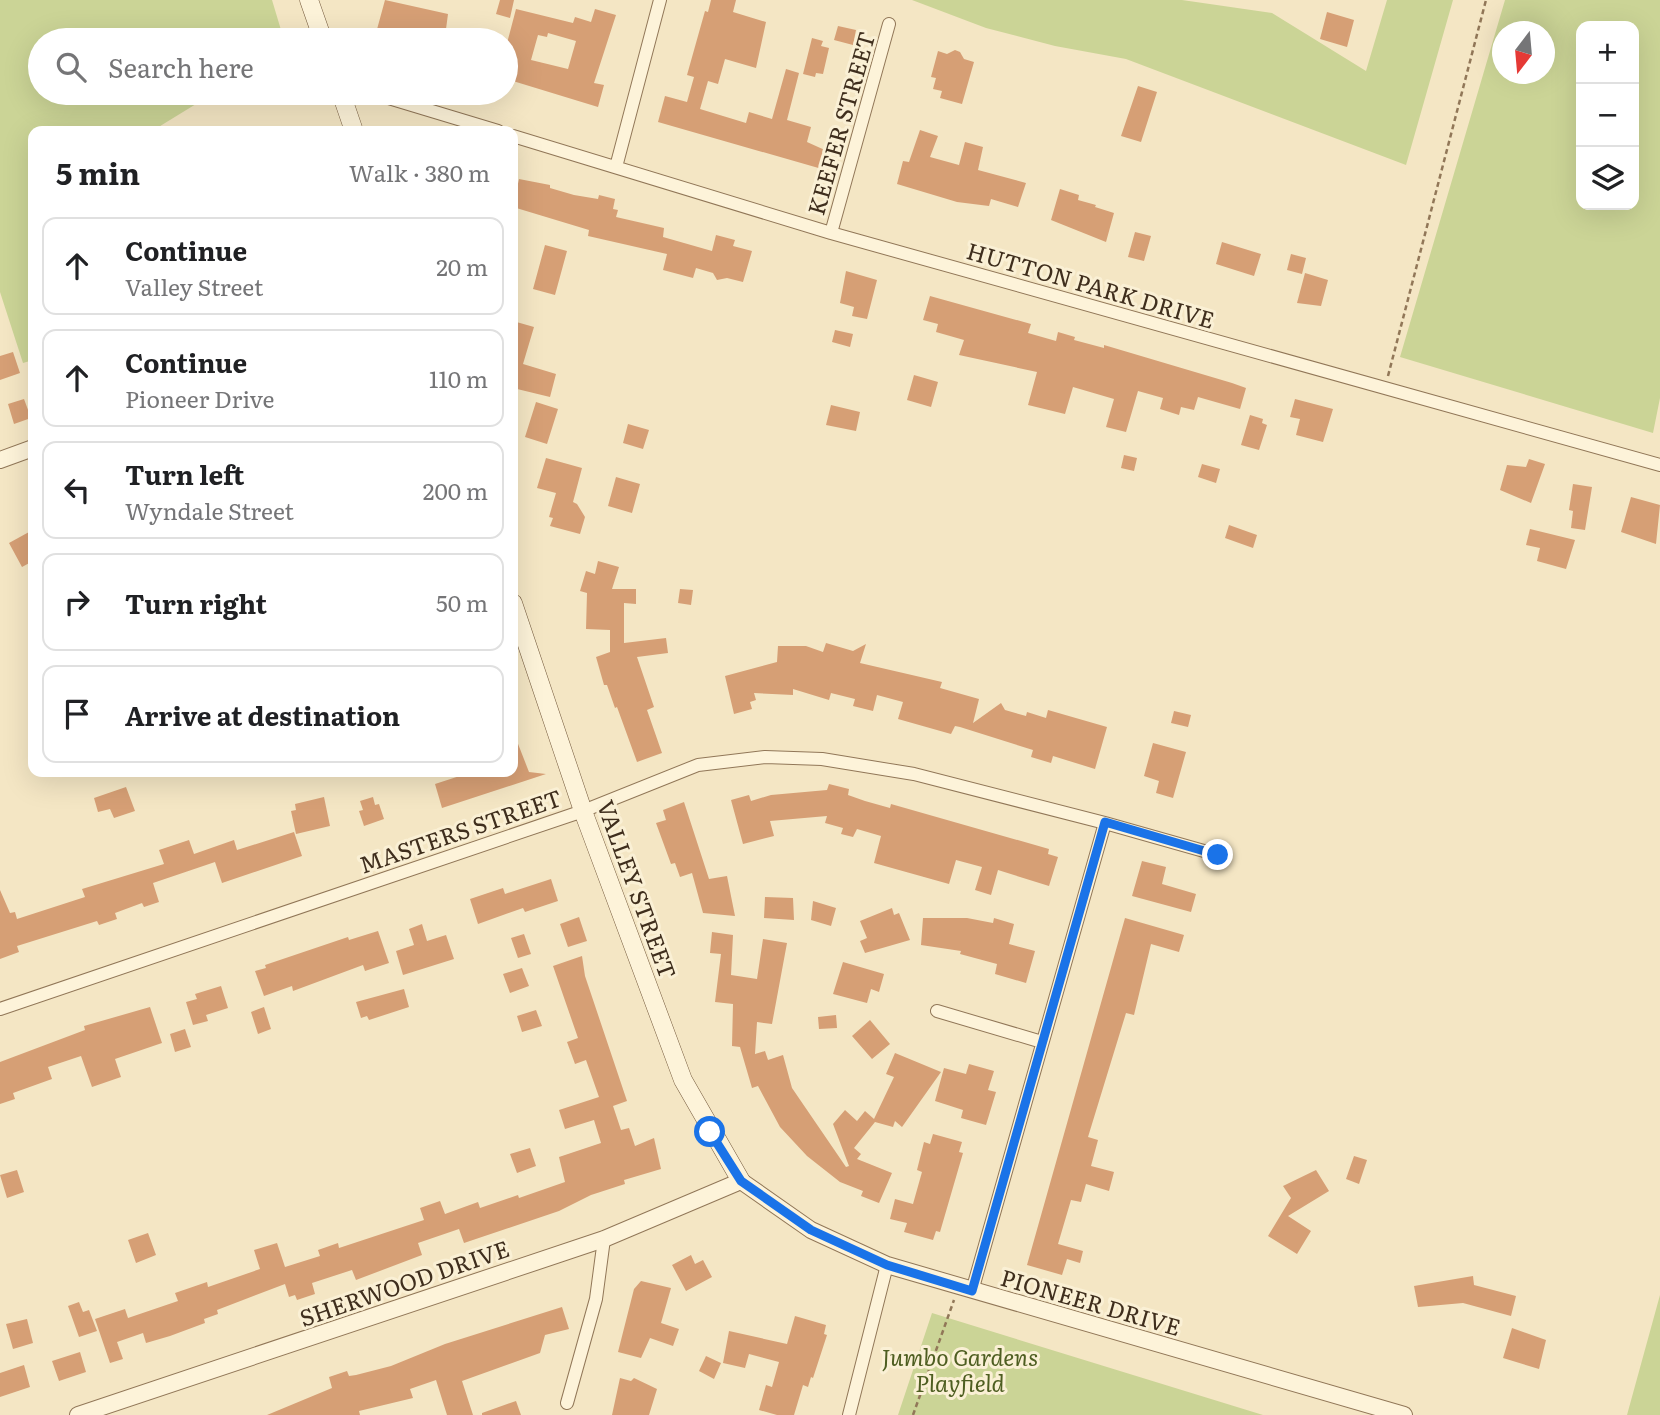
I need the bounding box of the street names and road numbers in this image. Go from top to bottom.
street label: KEEFER STREET [798,27,882,219]
street label: HUTTON PARK DRIVE [963,232,1219,336]
street label: MASTERS STREET [354,779,566,881]
street label: VALLEY STREET [590,795,686,983]
street label: SHERWOOD DRIVE [295,1230,513,1334]
street label: PIONEER DRIVE [997,1259,1185,1343]

